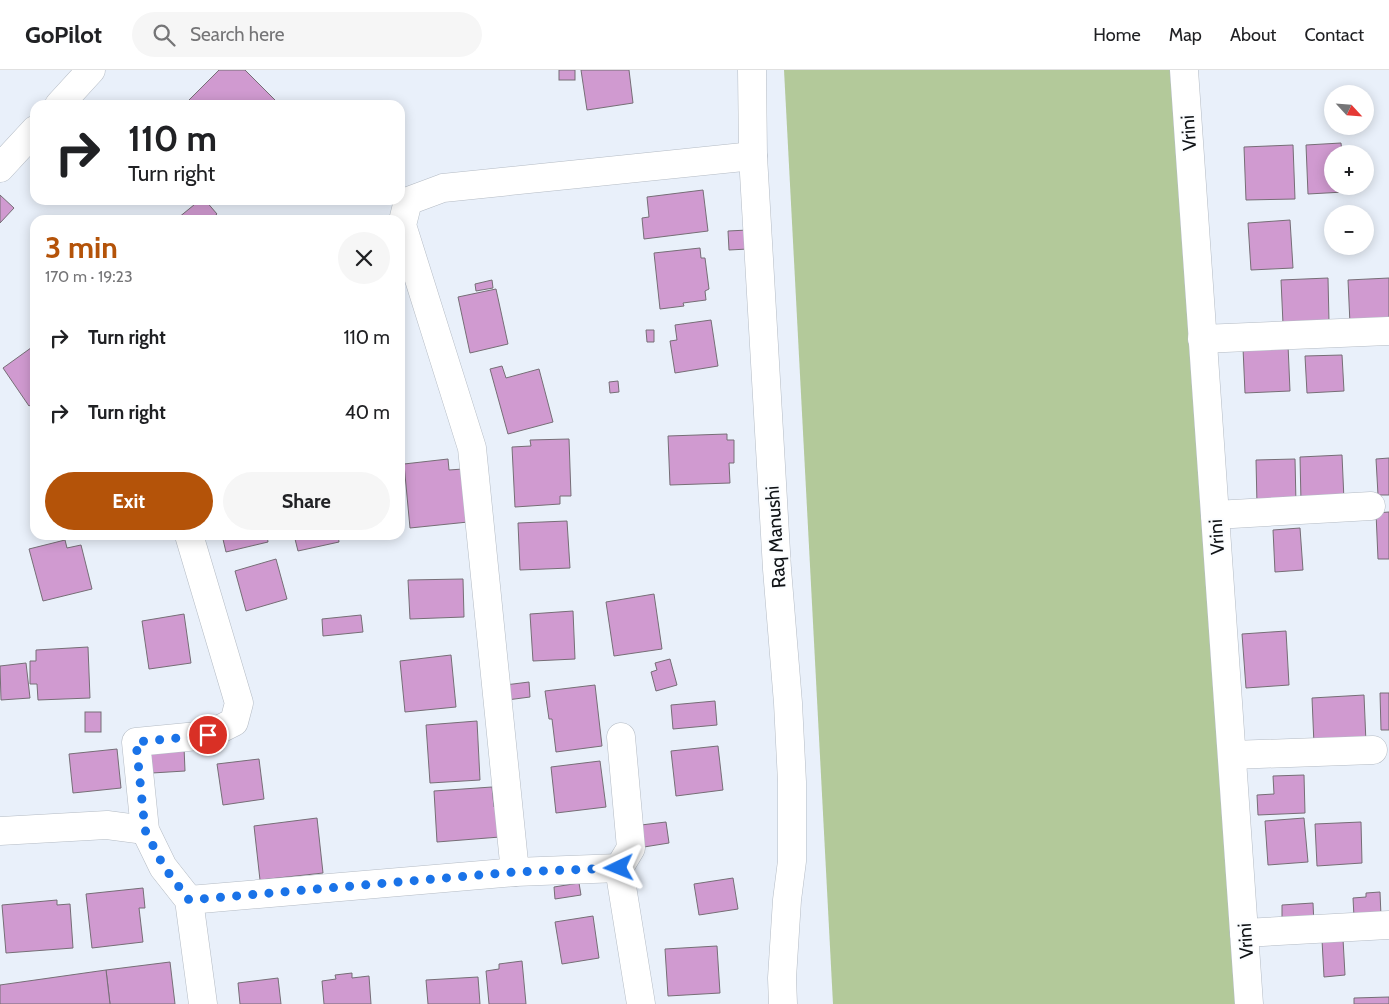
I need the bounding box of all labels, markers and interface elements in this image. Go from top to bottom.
search box [132,12,482,57]
text: GoPilot [25,20,102,49]
icon: search [150,21,178,49]
text: Search here [190,23,284,46]
text: Home [1093,24,1141,46]
text: Map [1169,24,1202,46]
text: About [1230,24,1276,46]
text: Contact [1304,24,1364,46]
north arrow [1324,85,1374,135]
map controls [1324,85,1374,255]
street label: Vrini [1176,114,1201,152]
text: 110 m [128,117,217,160]
icon: right [45,120,110,185]
button: + [1324,145,1374,195]
text: Turn right [128,160,215,187]
button: − [1324,205,1374,255]
text: 3 min [45,229,118,266]
button: close [338,232,390,284]
text: 170 m · 19:23 [45,267,133,286]
icon: right [45,324,73,352]
text: Turn right [88,326,166,349]
text: 110 m [343,326,390,349]
icon: right [45,399,73,427]
text: Turn right [88,401,166,424]
text: 40 m [345,401,390,424]
button: Exit [45,472,213,530]
button: Share [223,472,390,530]
street label: Raq Manushi [760,485,791,589]
street label: Vrini [1204,518,1229,556]
pin [187,714,229,756]
icon: arrive [194,721,222,749]
position arrow [592,841,644,893]
street label: Vrini [1233,922,1258,960]

